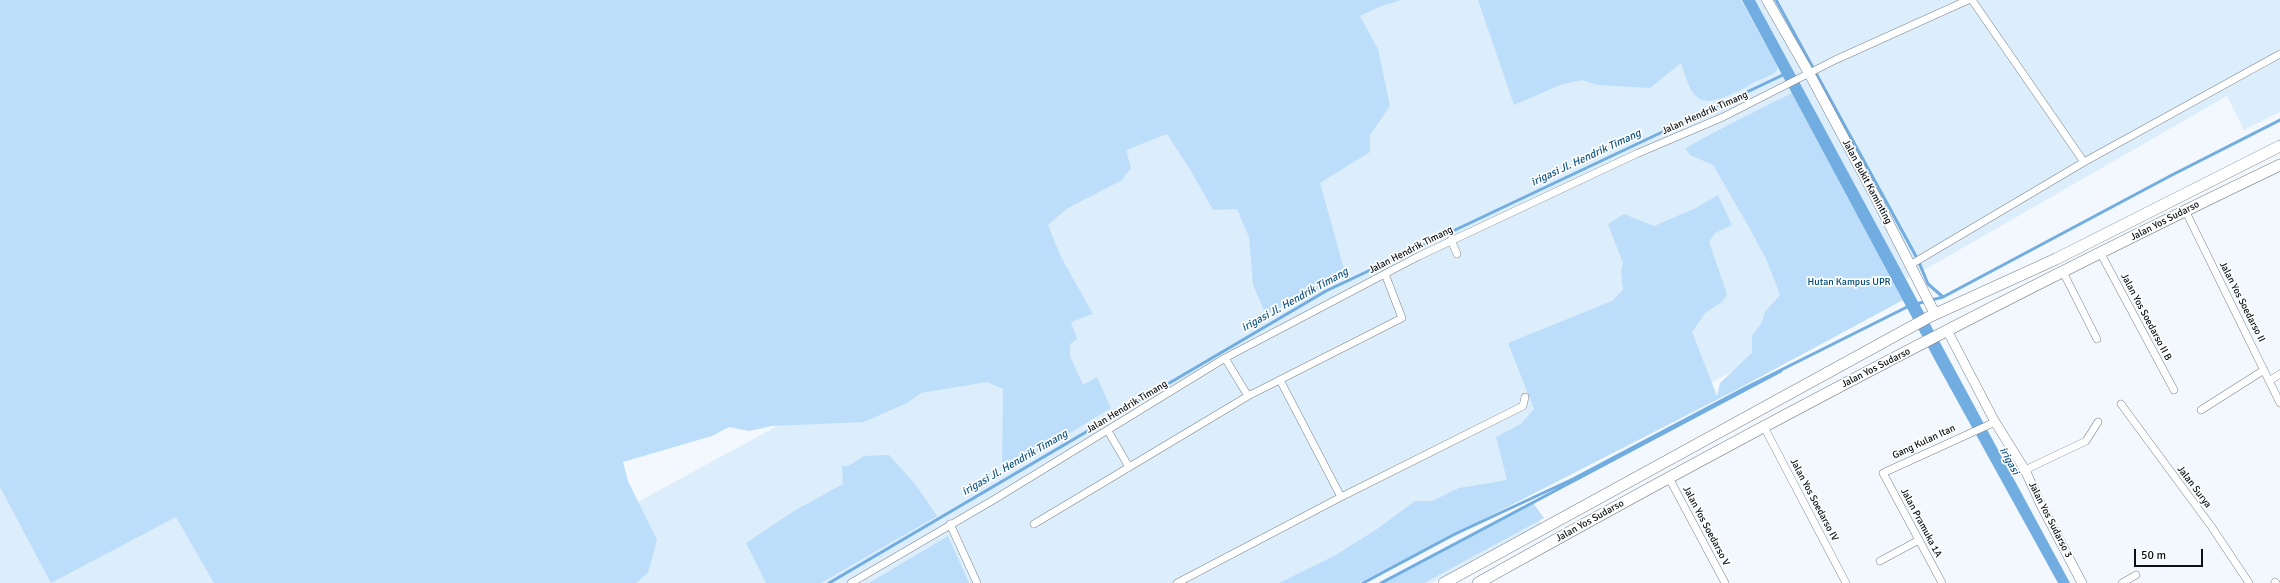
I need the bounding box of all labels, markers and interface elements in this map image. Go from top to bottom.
street label: Jalan Hendrik Timang [1660,89,1750,137]
water label: irigasi Jl. Hendrik Timang [1529,127,1643,189]
street label: Jalan Bukit Kaminting [1840,138,1894,226]
street label: Jalan Yos Sudarso [2128,198,2202,244]
street label: Jalan Hendrik Timang [1367,224,1455,276]
street label: Jalan Yos Soedarso II [2217,260,2267,344]
water label: irigasi Jl. Hendrik Timang [1239,265,1351,335]
street label: Jalan Yos Soedarso II B [2118,271,2174,363]
park label: Hutan Kampus UPR [1807,276,1891,288]
street label: Jalan Yos Sudarso [1839,345,1913,391]
street label: Jalan Hendrik Timang [1084,378,1170,436]
street label: Gang Kulan Itan [1891,422,1957,462]
water label: irigasi Jl. Hendrik Timang [960,427,1070,499]
water label: irigasi [1996,445,2022,477]
street label: Jalan Yos Soedarso IV [1787,457,1841,543]
street label: Jalan Surya [2174,464,2214,510]
street label: Jalan Yos Sudarso 3 [2026,480,2074,560]
street label: Jalan Yos Soedarso V [1680,484,1732,568]
street label: Jalan Pramuka 1A [1898,486,1944,560]
street label: Jalan Yos Sudarso [1554,497,1626,545]
scale bar [2136,541,2205,567]
text: 50 m [2141,548,2166,563]

